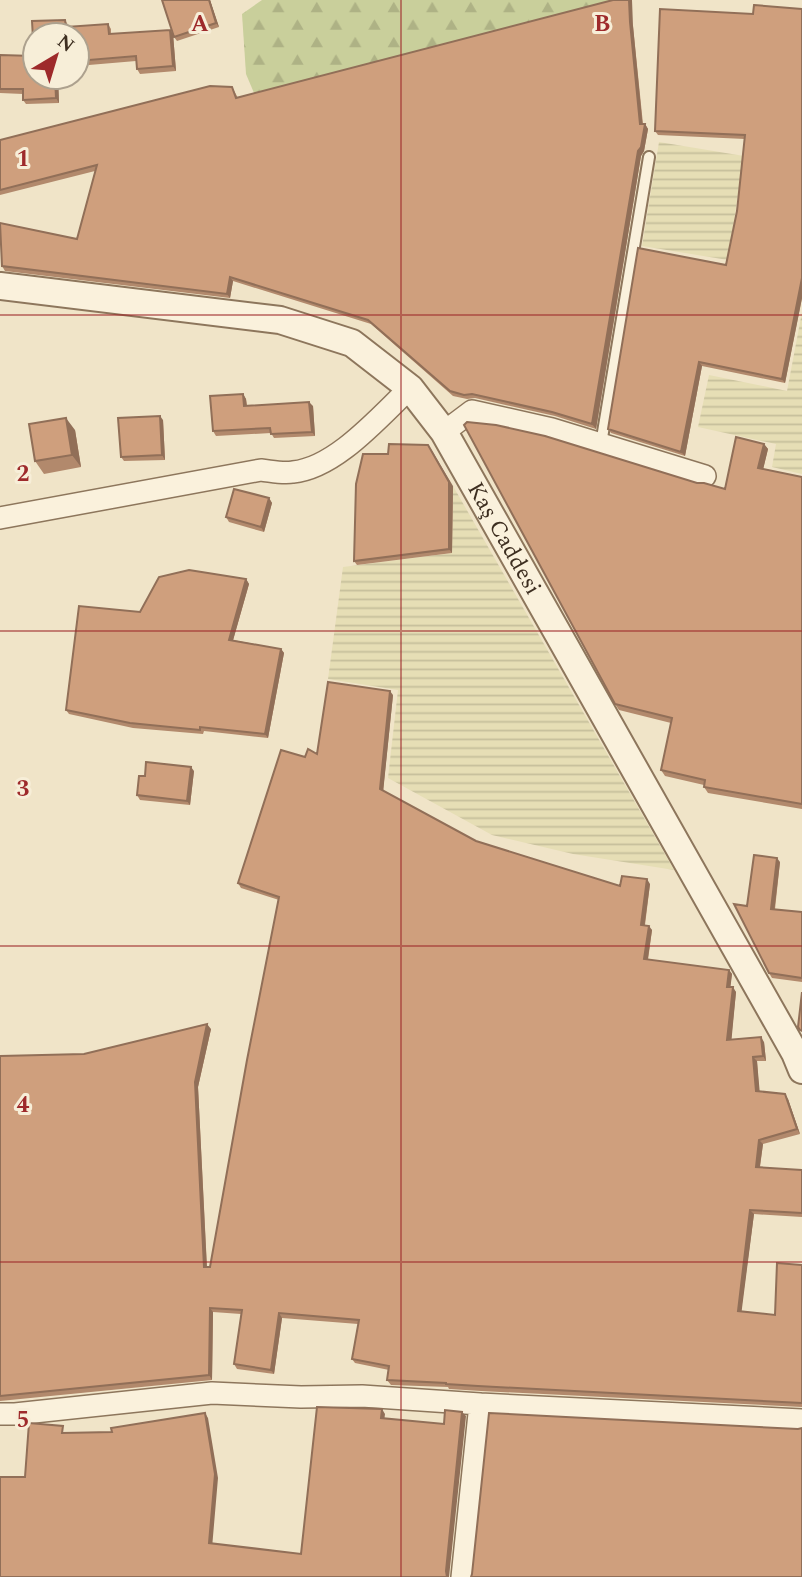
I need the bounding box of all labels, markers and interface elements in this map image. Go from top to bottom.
text: A [191,7,209,42]
text: B [594,7,610,42]
north arrow [21,21,91,91]
text: N [51,28,81,60]
text: 1 [17,142,29,177]
text: 2 [17,457,30,492]
street label: Kaş Caddesi [458,476,550,602]
text: 3 [17,772,30,807]
text: 4 [17,1088,30,1123]
text: 5 [17,1403,29,1438]

